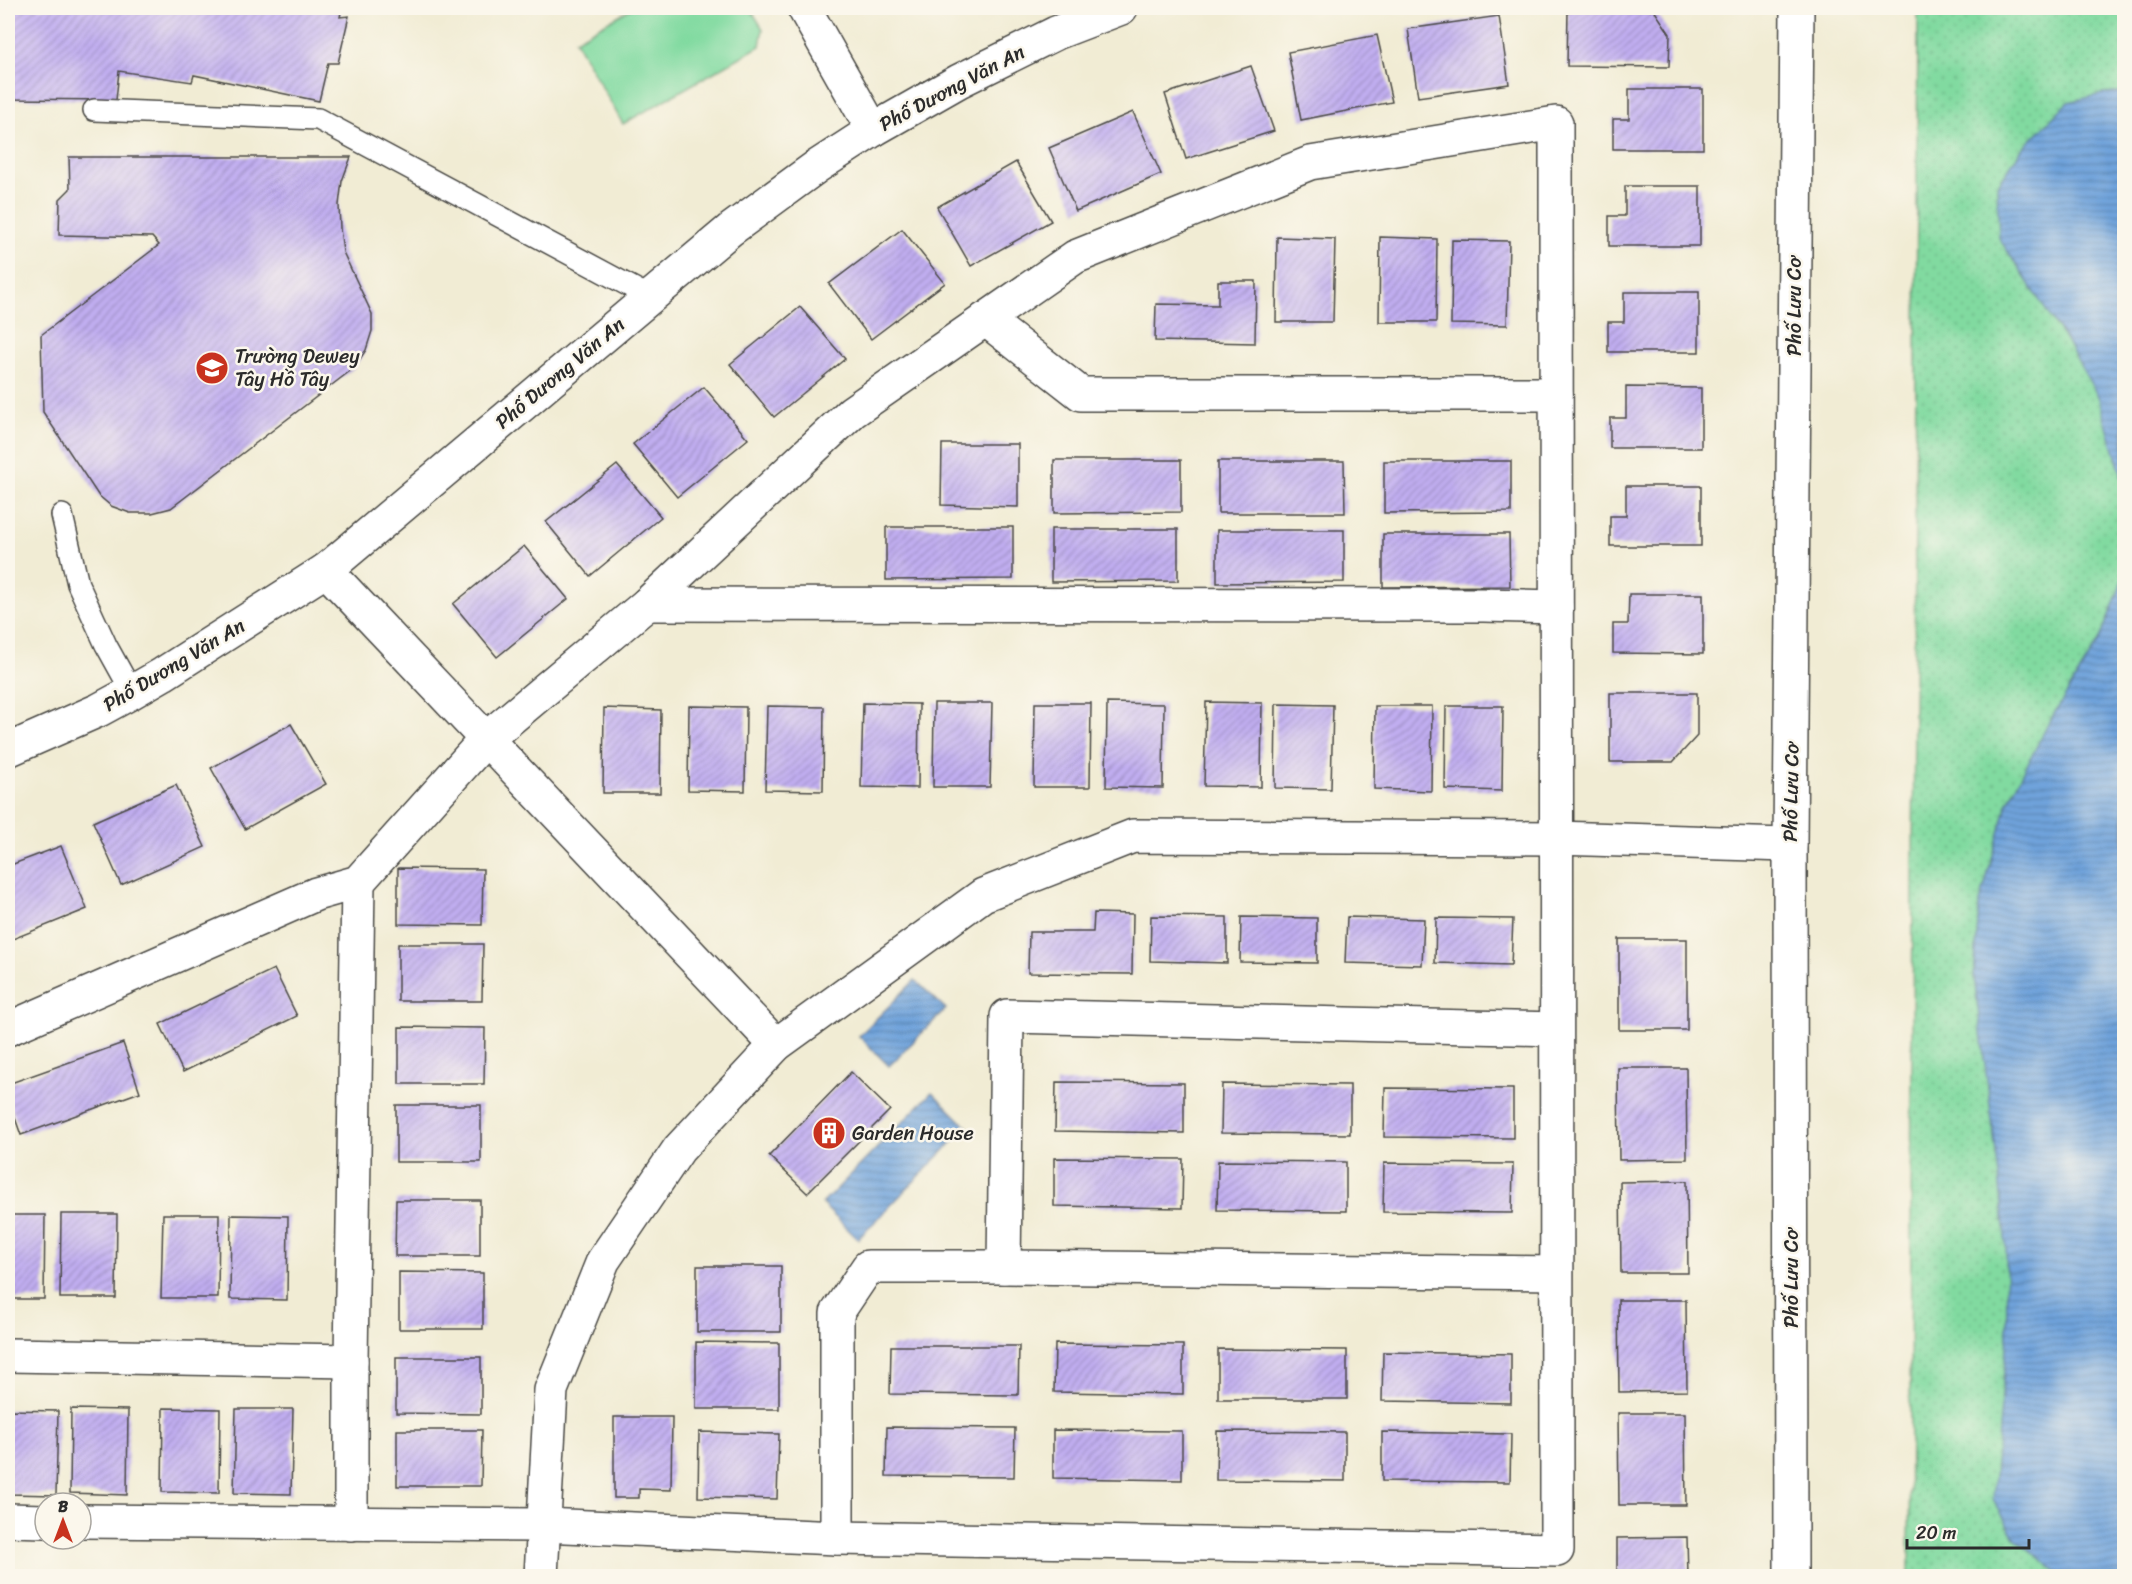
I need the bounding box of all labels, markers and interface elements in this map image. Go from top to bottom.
street label: Phố Dương Văn An [873,35,1031,141]
street label: Phố Lưu Cơ [1777,255,1812,356]
street label: Phố Dương Văn An [487,308,633,438]
place label: Trường Dewey Tây Hồ Tây [235,339,360,397]
school or university icon: Trường Dewey Tây Hồ Tây [194,350,230,386]
street label: Phố Dương Văn An [96,608,252,721]
street label: Phố Lưu Cơ [1773,741,1809,842]
building icon: Garden House [811,1115,847,1151]
place label: Garden House [852,1116,974,1151]
street label: Phố Lưu Cơ [1774,1227,1809,1328]
north arrow [33,1491,93,1551]
text: B [58,1492,69,1521]
scale bar [1907,1512,2028,1550]
text: 20 m [1916,1517,1956,1549]

